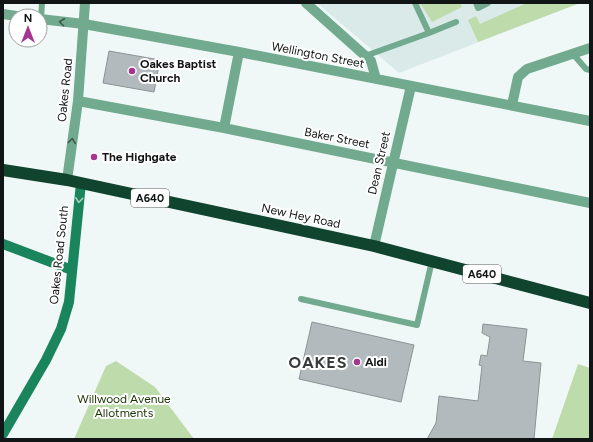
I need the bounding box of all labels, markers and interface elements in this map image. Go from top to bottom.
north arrow [8,8,48,48]
text: N [24,12,32,25]
one-way arrow [59,17,65,26]
street label: Wellington Street [270,39,366,71]
place label: Oakes Baptist Church [140,57,217,85]
street label: Oakes Road [55,58,75,122]
marker: Oakes Baptist Church [127,66,137,76]
street label: Baker Street [303,125,371,151]
street label: Dean Street [365,130,393,196]
one-way arrow [67,138,76,144]
place label: The Highgate [102,150,177,164]
marker: The Highgate [89,152,99,162]
road number: A640 [131,189,169,207]
one-way arrow [74,197,83,203]
street label: New Hey Road [260,201,342,231]
street label: Oakes Road South [47,205,71,305]
road number: A640 [463,265,501,283]
district label: OAKES [289,353,347,372]
place label: Aldi [365,355,387,369]
marker: Aldi [352,357,362,367]
park label: Willwood Avenue Allotments [77,392,171,420]

